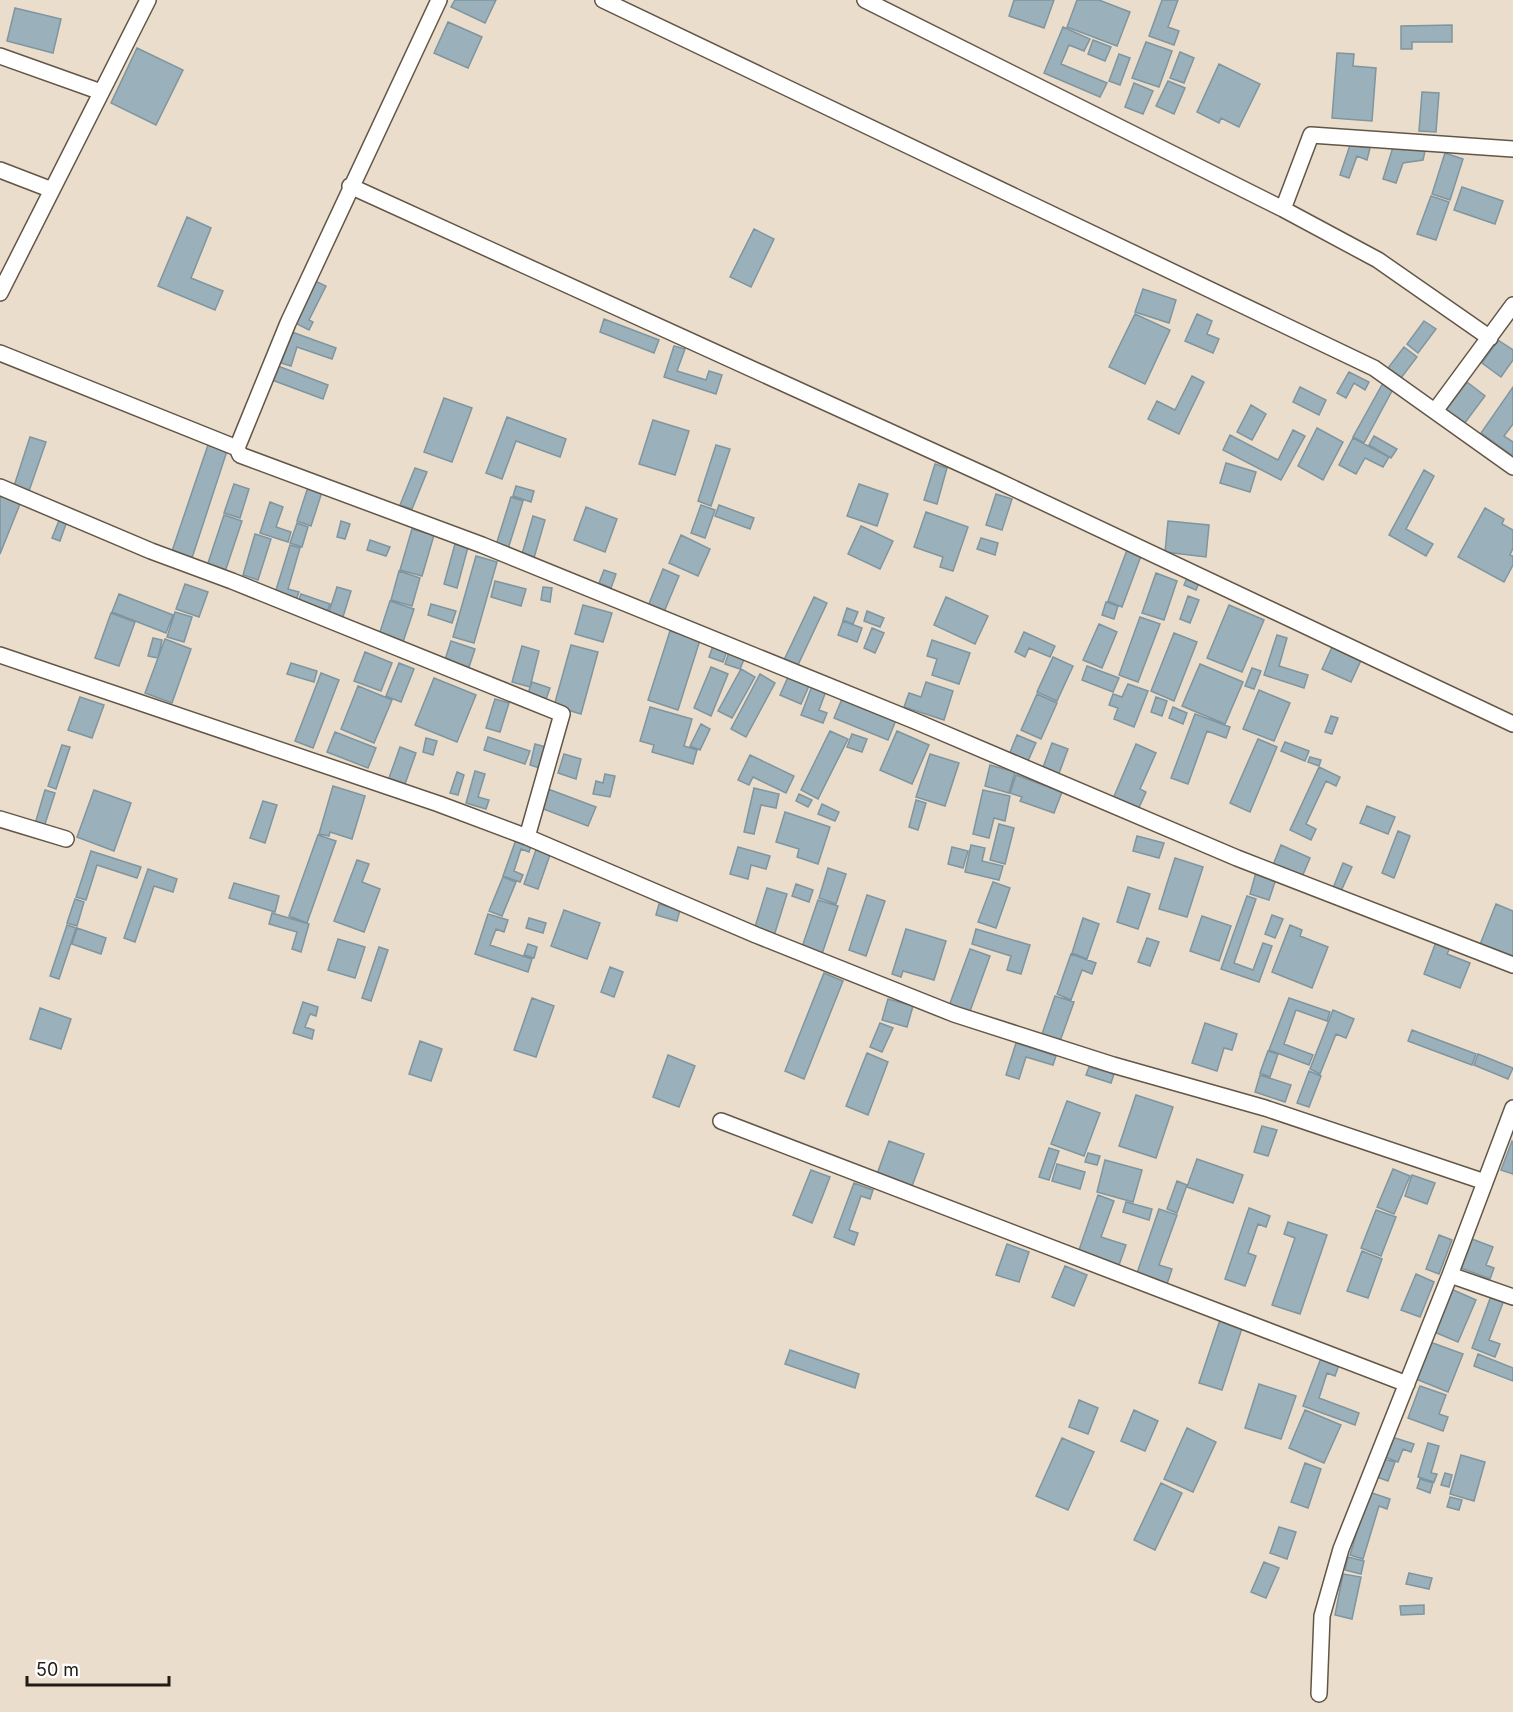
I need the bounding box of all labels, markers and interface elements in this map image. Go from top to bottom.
scale bar [27,1649,170,1687]
text: 50 m [36,1659,79,1680]

